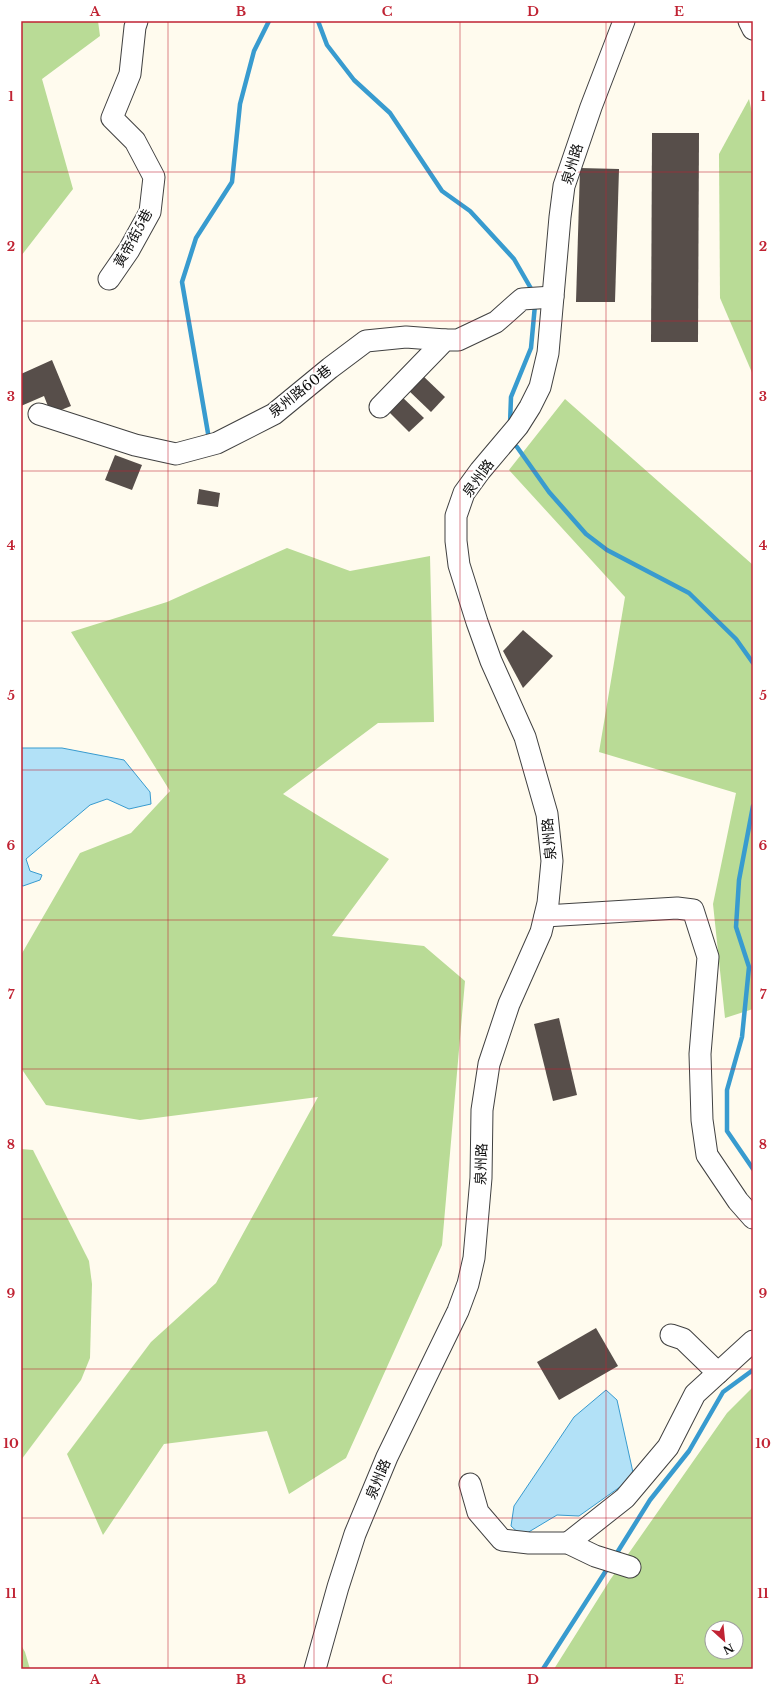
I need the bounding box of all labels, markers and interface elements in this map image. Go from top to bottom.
text: A [89,3,101,20]
text: B [236,3,246,20]
text: C [382,3,393,20]
text: D [527,3,539,20]
text: E [674,3,684,20]
text: 1 [8,88,14,105]
text: 1 [760,88,766,105]
street label: 泉州路 [557,141,587,187]
street label: 黃帝街5巷 [110,206,156,270]
text: 2 [7,238,15,255]
text: 2 [759,238,767,255]
street label: 泉州路60巷 [265,361,335,421]
text: 3 [7,388,15,405]
text: 3 [759,388,767,405]
street label: 泉州路 [458,456,498,500]
text: 4 [7,537,16,554]
text: 4 [759,537,768,554]
text: 5 [7,687,15,704]
text: 5 [759,687,767,704]
street label: 泉州路 [538,817,560,861]
text: 6 [7,837,16,854]
text: 6 [759,837,768,854]
text: 7 [8,986,15,1003]
text: 7 [760,986,767,1003]
text: 8 [7,1136,15,1153]
text: 8 [759,1136,767,1153]
street label: 泉州路 [471,1143,491,1185]
text: 9 [7,1285,16,1302]
text: 9 [759,1285,768,1302]
text: 10 [3,1435,19,1452]
text: 10 [755,1435,771,1452]
street label: 泉州路 [362,1456,394,1502]
text: 11 [5,1585,17,1602]
text: 11 [757,1585,769,1602]
north arrow [704,1620,744,1660]
text: N [720,1640,736,1658]
text: A [89,1671,101,1688]
text: B [236,1671,246,1688]
text: C [382,1671,393,1688]
text: D [527,1671,539,1688]
text: E [674,1671,684,1688]

